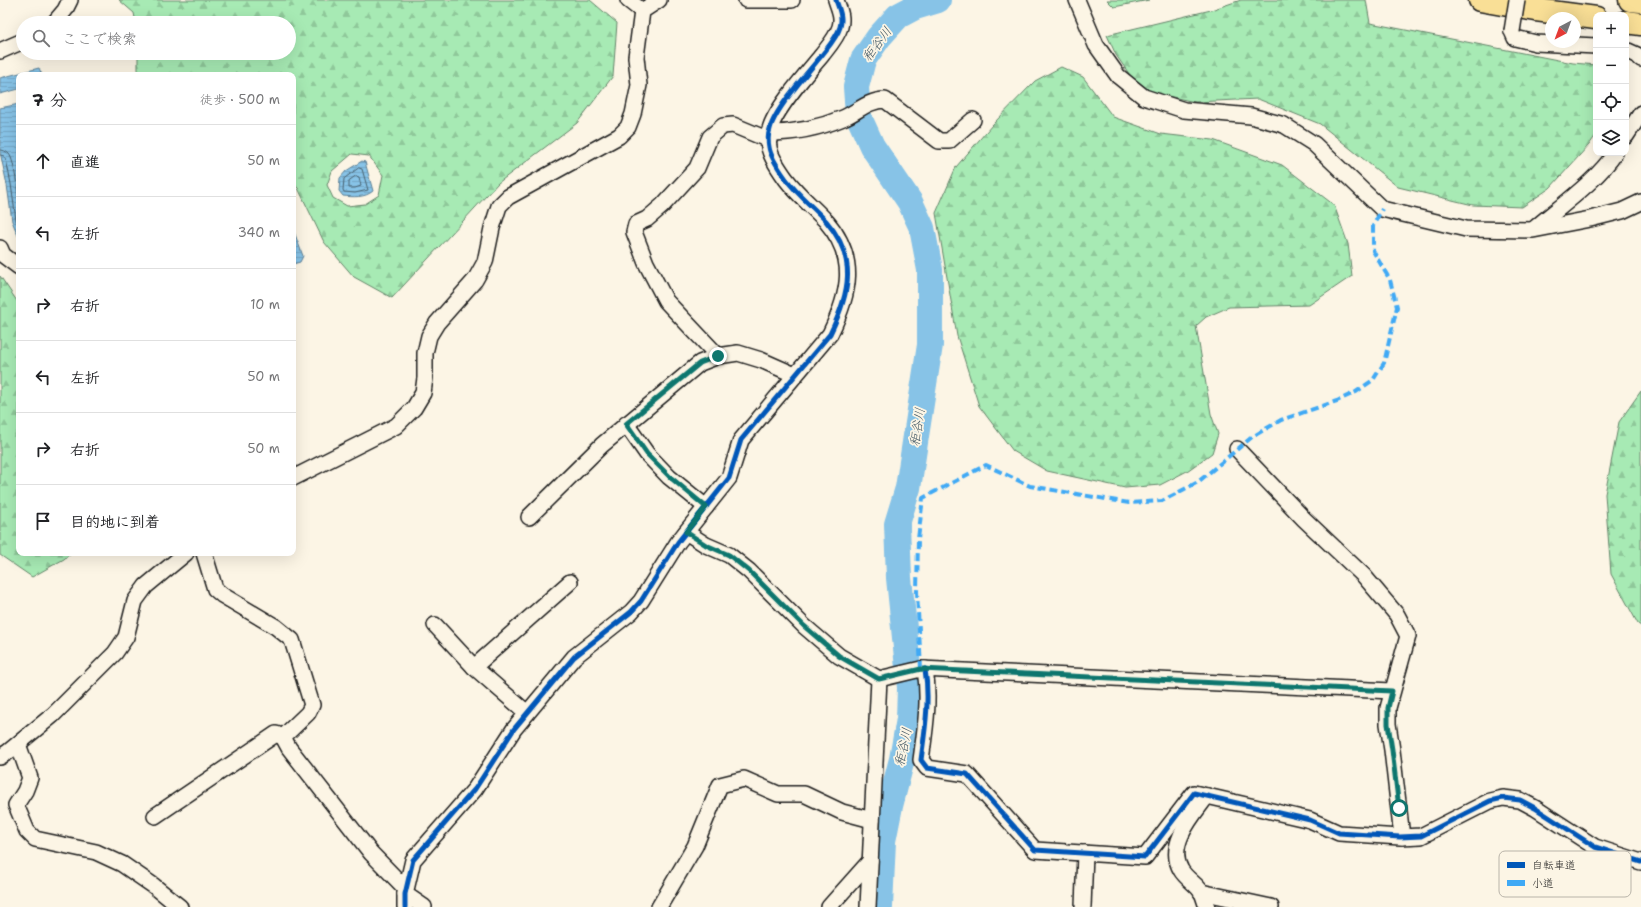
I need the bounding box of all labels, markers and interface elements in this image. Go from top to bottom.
north arrow [1545,12,1581,48]
map controls [1593,12,1629,156]
button: + [1593,12,1629,48]
search box [16,16,296,60]
water label: 秬谷川 [858,23,896,65]
icon: search [30,27,52,49]
text: ここで検索 [62,29,137,49]
button: − [1593,48,1629,84]
button: locate [1593,84,1629,120]
text: 7 分 [32,89,67,111]
text: 徒歩 · 500 m [200,91,280,108]
button: layers [1593,120,1629,156]
icon: ahead [32,150,54,172]
text: 直進 [70,152,100,172]
text: 50 m [247,152,280,169]
icon: left [32,222,54,244]
text: 左折 [70,224,100,244]
text: 340 m [238,224,280,241]
icon: right [32,294,54,316]
text: 右折 [70,296,100,316]
text: 10 m [250,296,280,313]
route end [709,347,727,365]
icon: left [32,366,54,388]
text: 左折 [70,368,100,388]
text: 50 m [247,368,280,385]
water label: 秬谷川 [906,406,928,448]
icon: right [32,438,54,460]
text: 右折 [70,440,100,460]
text: 50 m [247,440,280,457]
icon: arrive [32,510,54,532]
text: 目的地に到着 [70,512,160,532]
water label: 秬谷川 [891,726,915,768]
route start [1390,799,1408,817]
legend [1499,851,1631,897]
text: 自転車道 [1532,858,1576,873]
text: 小道 [1532,876,1554,891]

